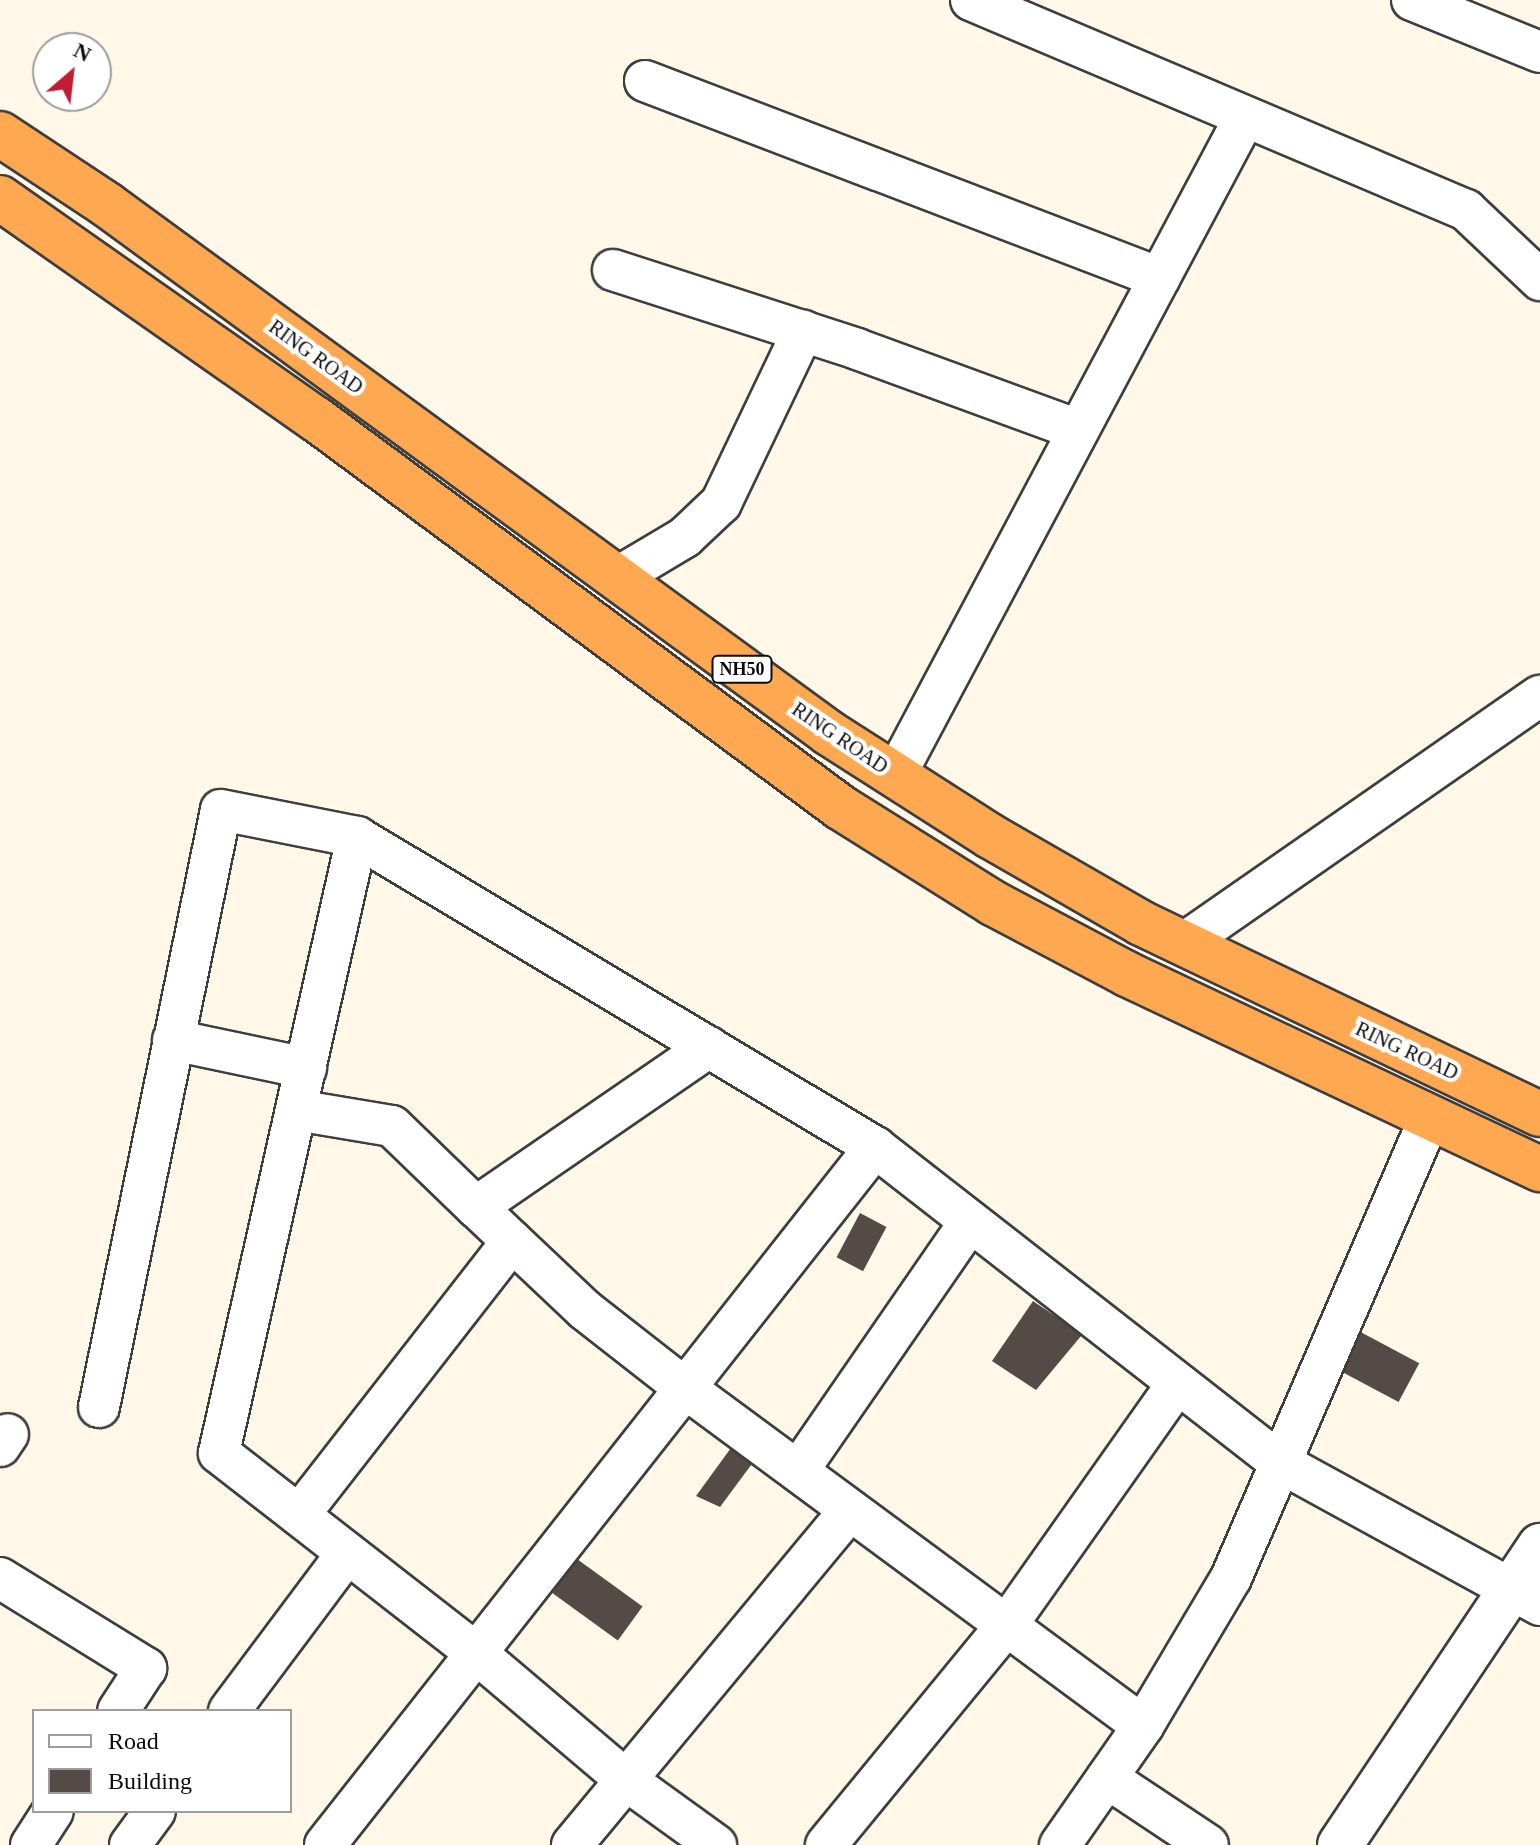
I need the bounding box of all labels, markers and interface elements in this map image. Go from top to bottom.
north arrow [32,32,112,112]
text: N [70,37,95,67]
street label: RING ROAD [264,315,368,399]
road number: NH50 [710,655,774,683]
street label: RING ROAD [787,697,893,779]
street label: RING ROAD [1352,1017,1462,1085]
legend [32,1709,292,1813]
text: Road [108,1728,159,1754]
text: Building [108,1768,192,1794]

